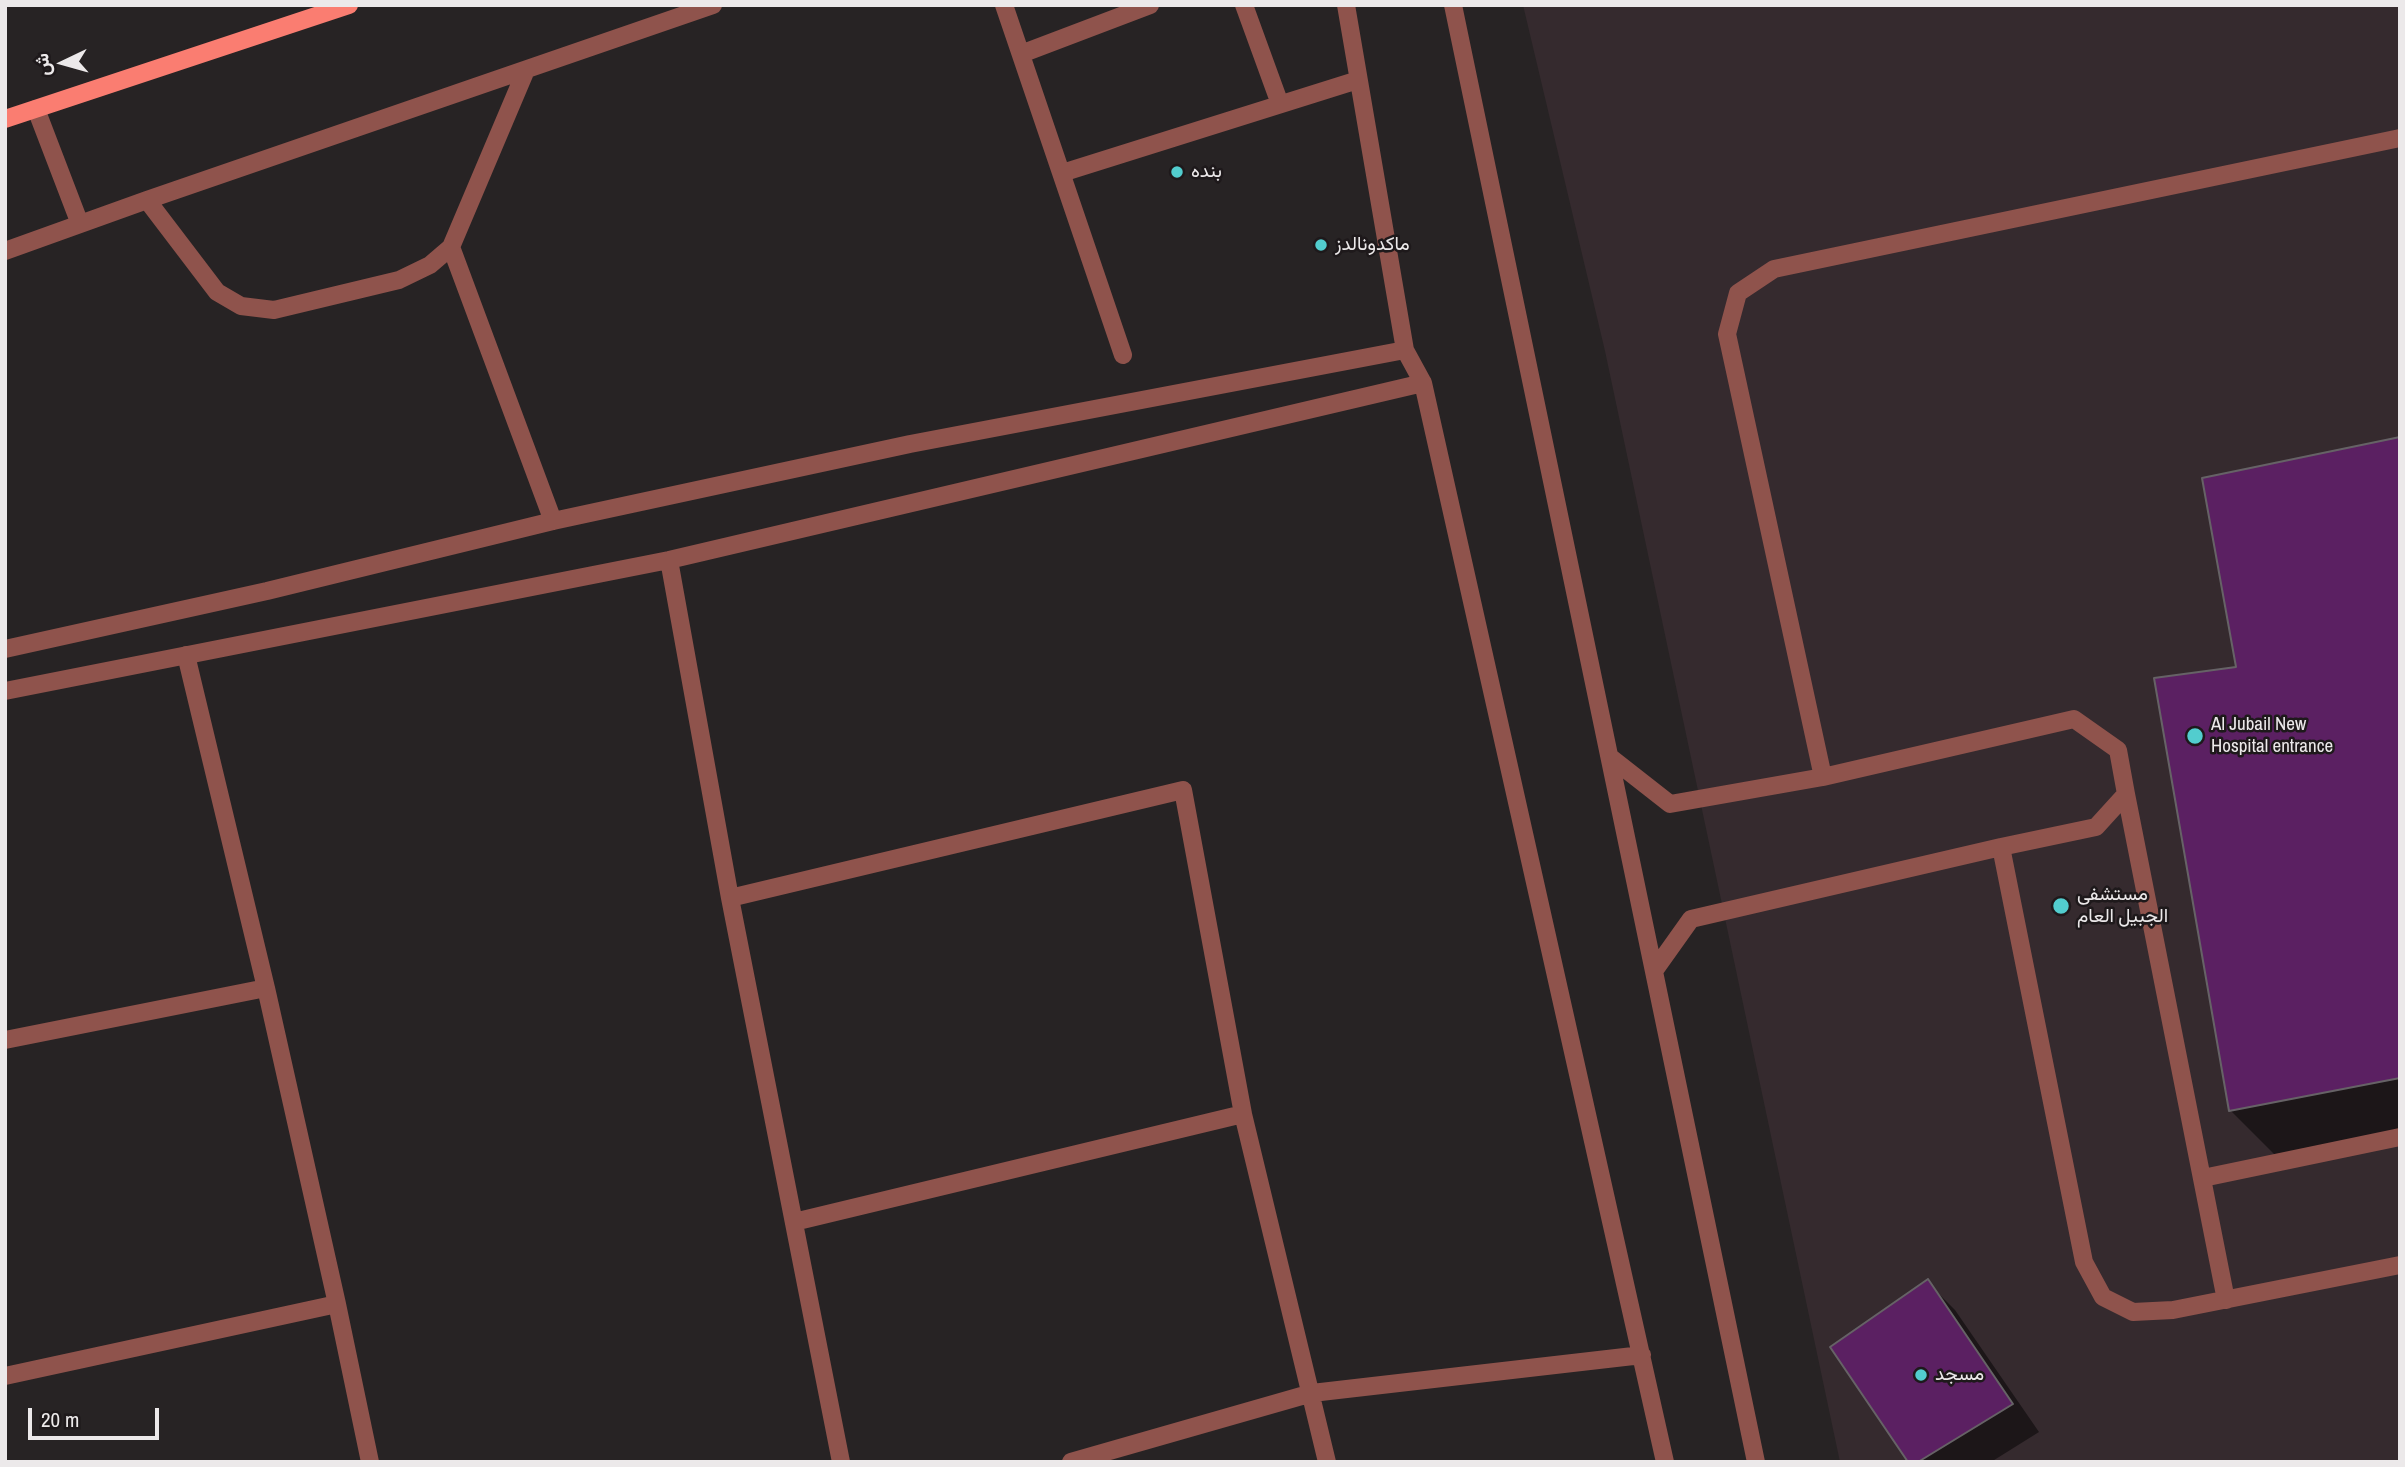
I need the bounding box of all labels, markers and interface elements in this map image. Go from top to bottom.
north arrow [28,28,98,98]
text: ش [28,52,56,77]
place label: بنده [1191,161,1222,183]
marker: بنده [1169,164,1185,180]
place label: ماكدونالدز [1335,234,1410,256]
marker: ماكدونالدز [1313,237,1329,253]
place label: Al Jubail New Hospital entrance [2211,714,2333,758]
marker: Al Jubail New Hospital entrance [2185,726,2205,746]
place label: مستشفى الجبيل العام [2077,884,2168,928]
marker: مستشفى الجبيل العام [2051,896,2071,916]
place label: مسجد [1935,1364,1984,1386]
marker: مسجد [1913,1367,1929,1383]
scale bar [32,1394,163,1438]
text: 20 m [41,1405,79,1434]

